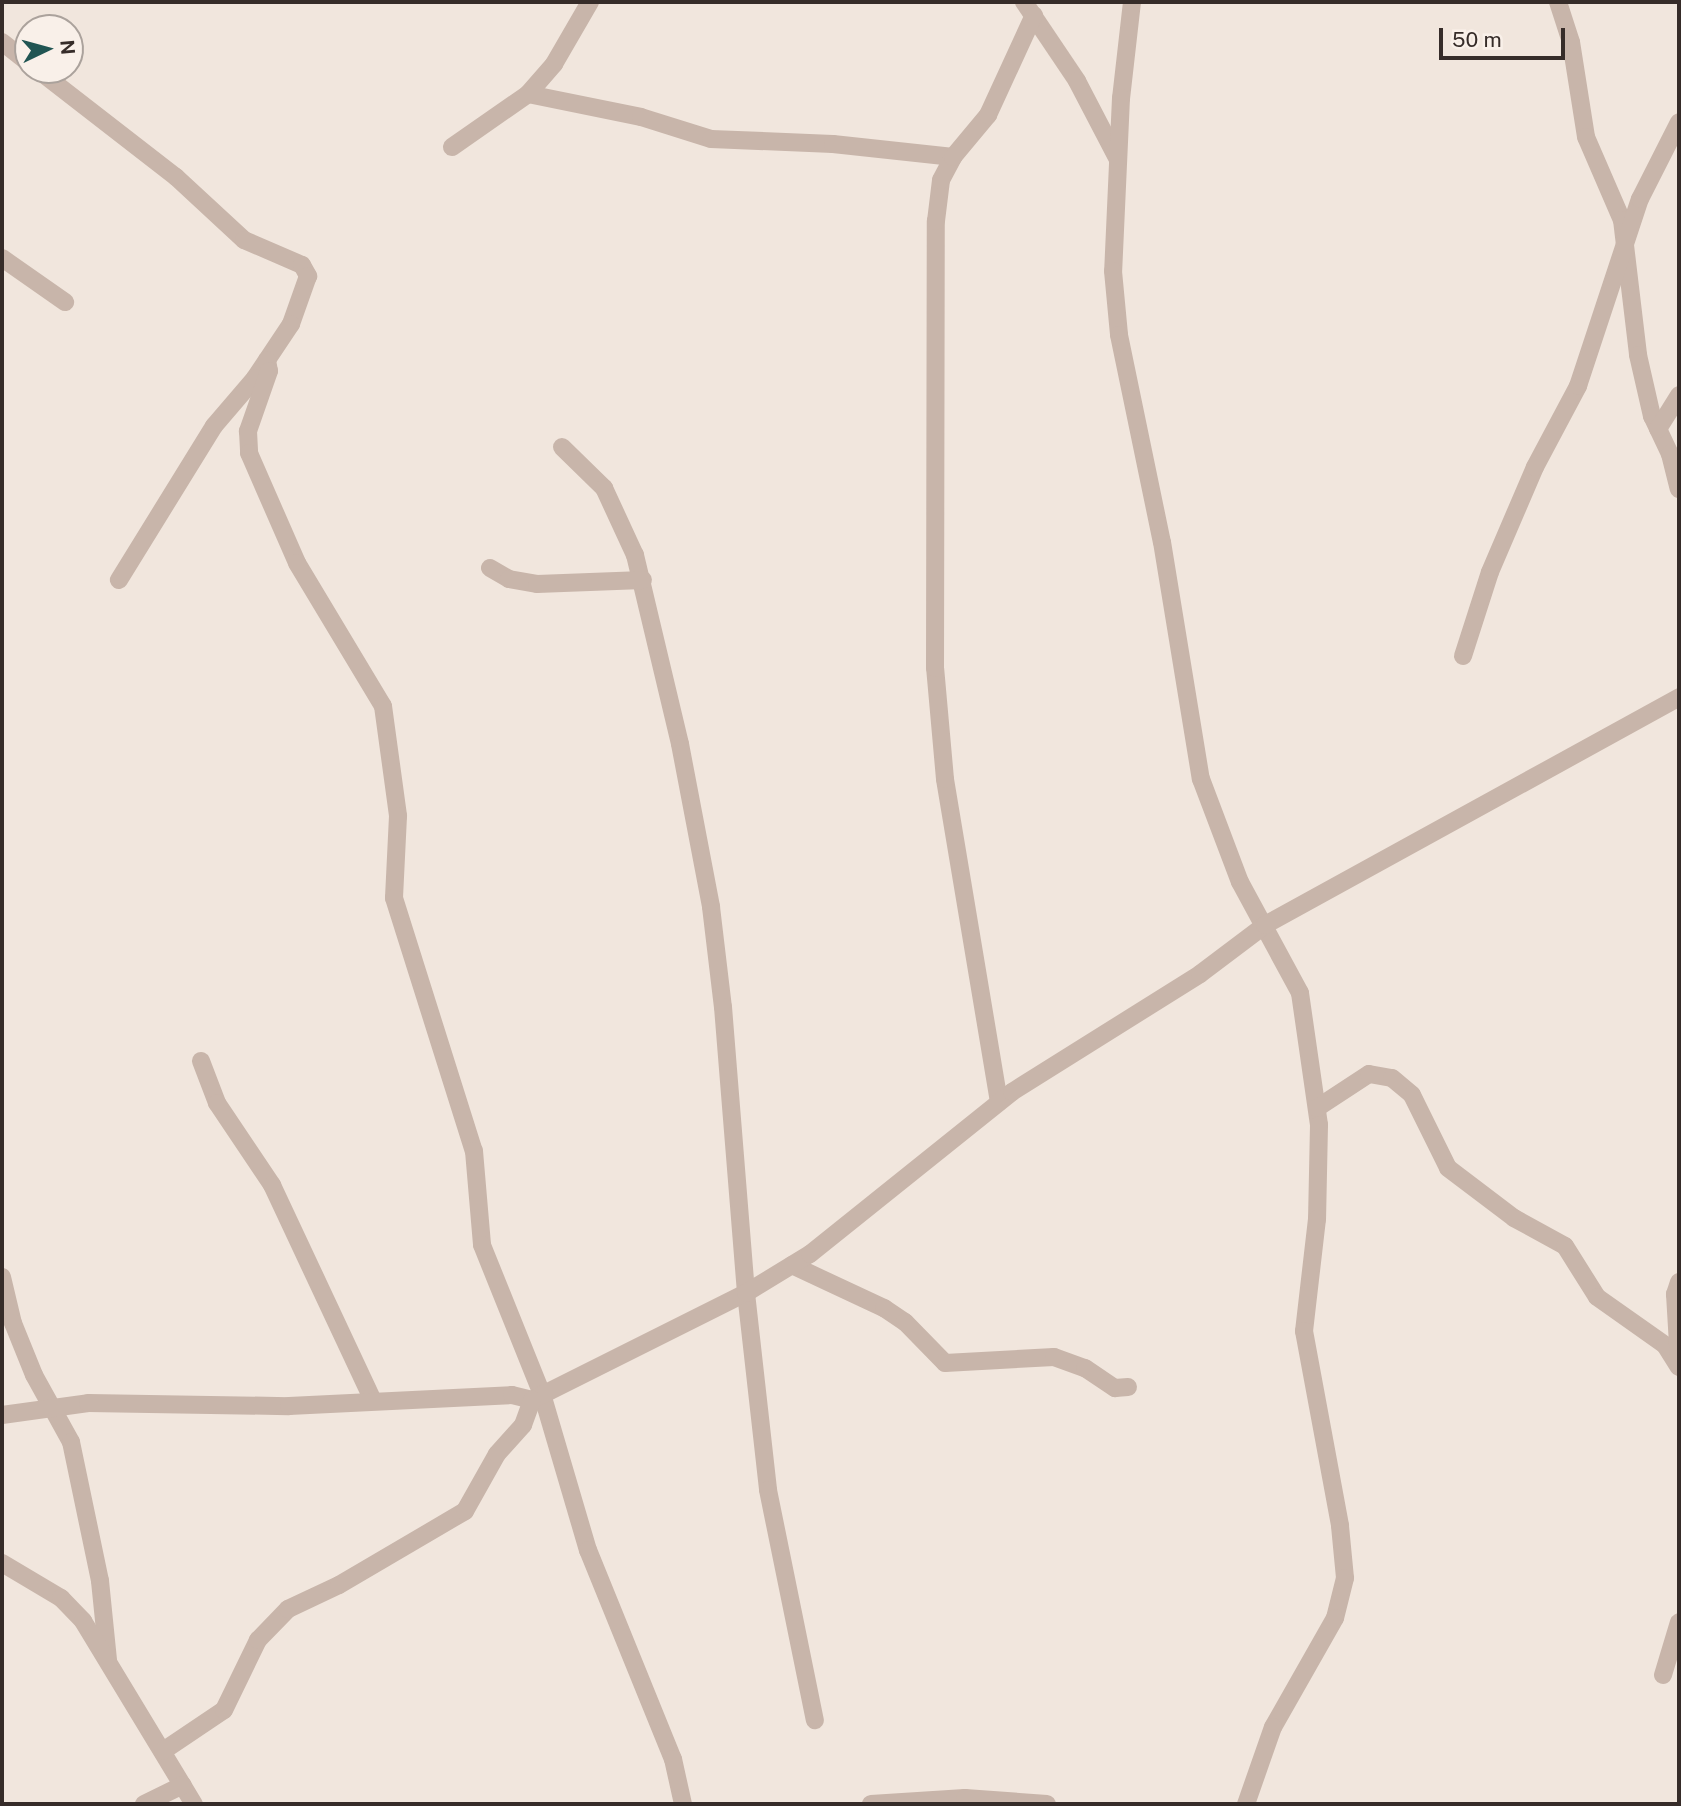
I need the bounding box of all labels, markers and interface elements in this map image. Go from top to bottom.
north arrow [14,14,84,84]
scale bar [1443,14,1569,58]
text: 50 m [1452,27,1502,52]
text: N [56,39,80,56]

